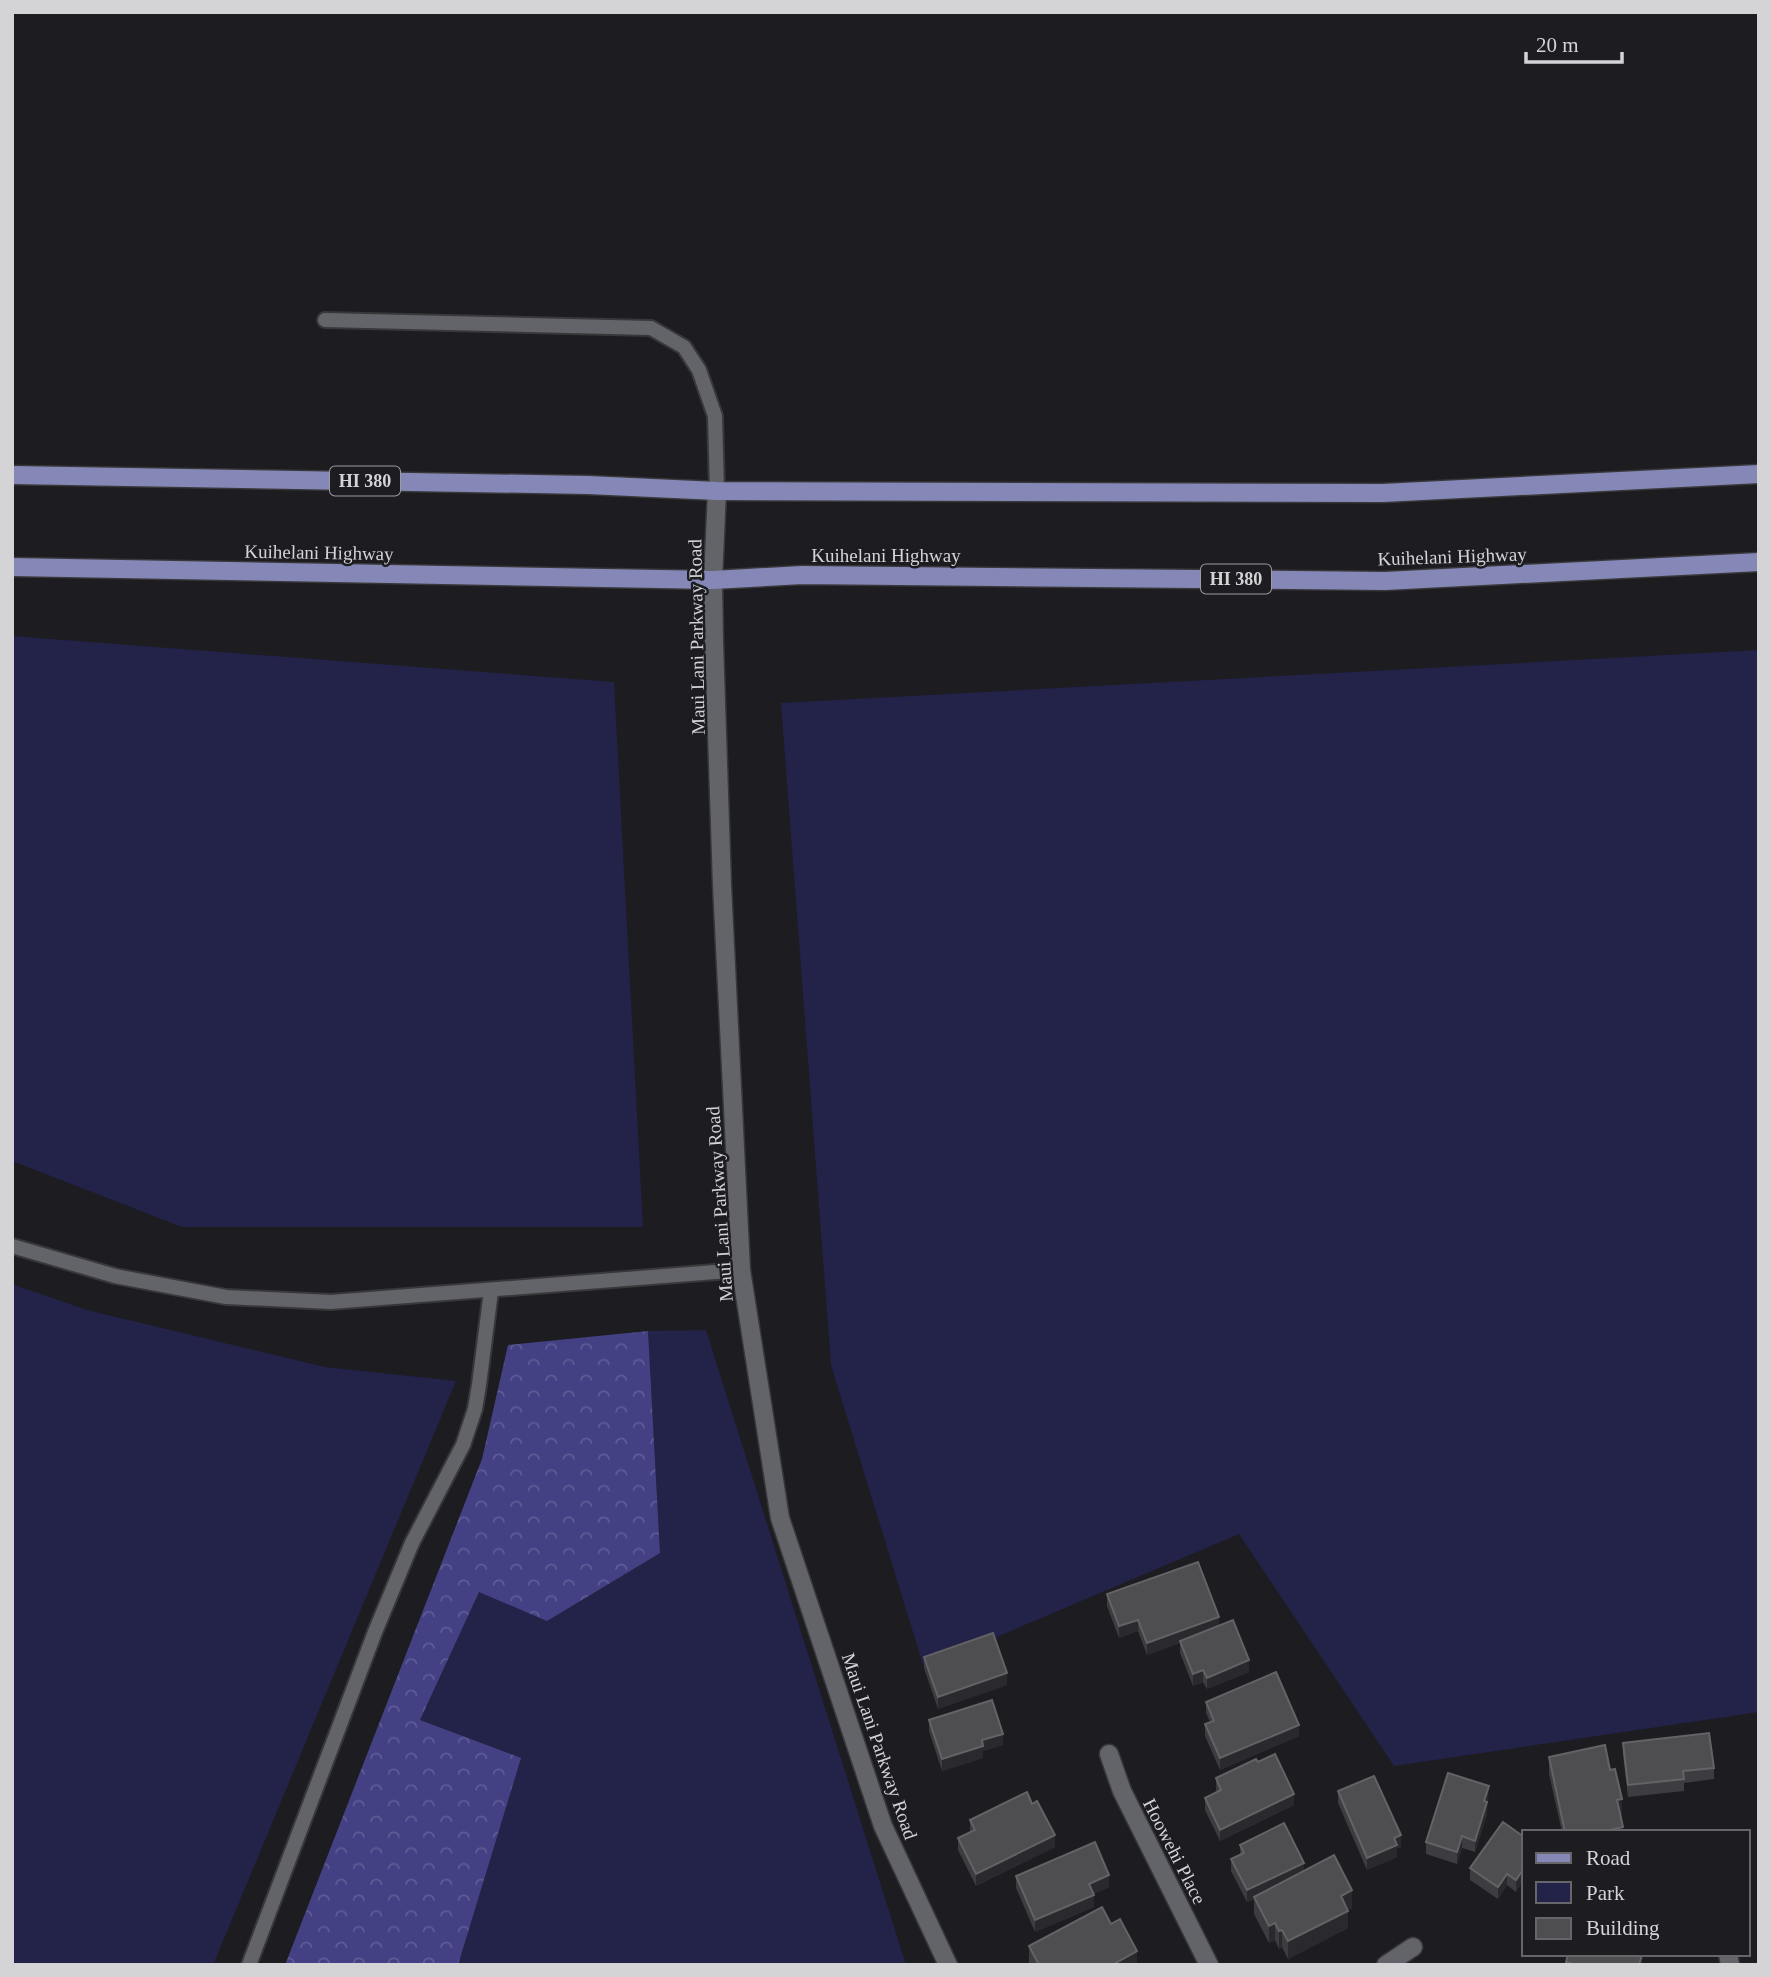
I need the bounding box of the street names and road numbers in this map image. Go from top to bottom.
road number: HI 380 [330,466,400,495]
street label: Maui Lani Parkway Road [684,538,709,735]
street label: Kuihelani Highway [244,541,394,564]
street label: Kuihelani Highway [1377,543,1528,570]
street label: Kuihelani Highway [811,545,961,566]
road number: HI 380 [1201,564,1271,594]
street label: Maui Lani Parkway Road [702,1105,737,1302]
street label: Maui Lani Parkway Road [838,1650,921,1843]
street label: Hoowehi Place [1139,1795,1210,1907]

